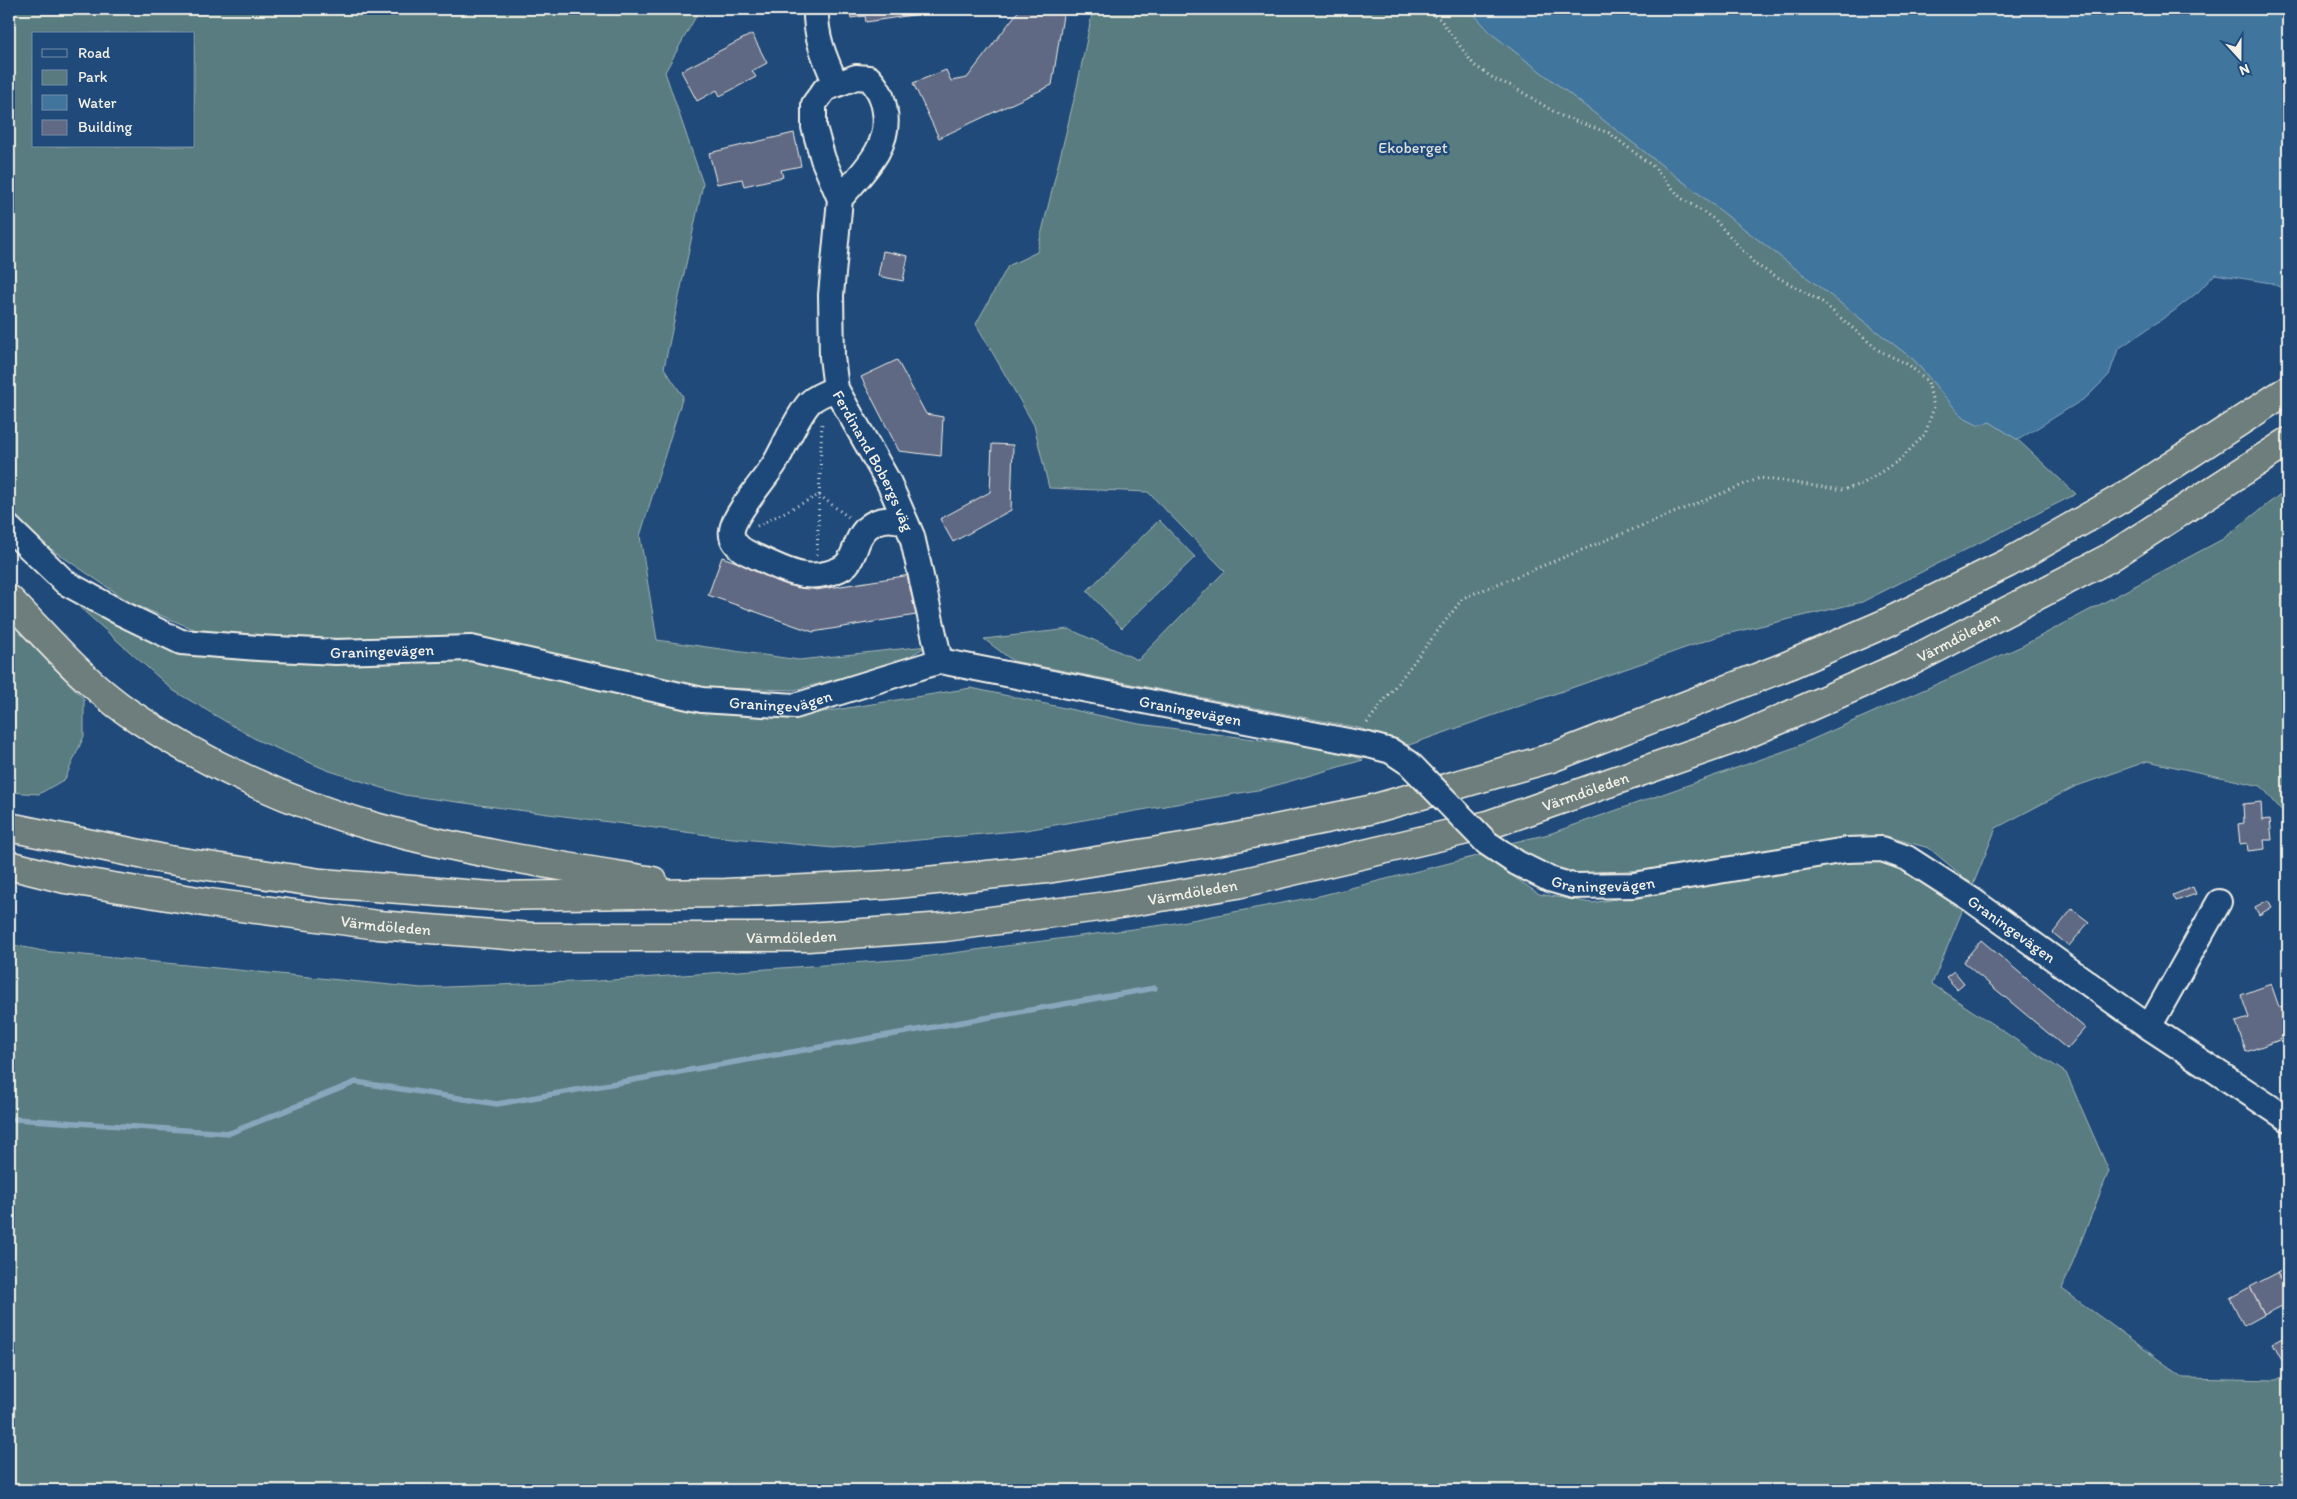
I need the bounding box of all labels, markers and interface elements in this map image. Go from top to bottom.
legend [32,32,195,148]
north arrow [2214,32,2264,82]
text: Road [78,44,111,62]
text: N [2237,60,2252,79]
text: Park [78,68,108,86]
text: Water [78,94,117,112]
text: Building [78,118,132,136]
park label: Ekoberget [1378,138,1448,157]
street label: Ferdinand Bobergs väg [829,387,918,535]
street label: Värmdöleden [1913,607,2003,666]
street label: Graningevägen [330,640,434,662]
street label: Graningevägen [729,686,834,716]
street label: Graningevägen [1138,691,1243,730]
street label: Värmdöleden [1539,767,1631,815]
street label: Graningevägen [1549,871,1656,896]
street label: Värmdöleden [1146,875,1239,909]
street label: Graningevägen [1964,891,2060,967]
street label: Värmdöleden [340,911,432,939]
street label: Värmdöleden [746,925,837,947]

